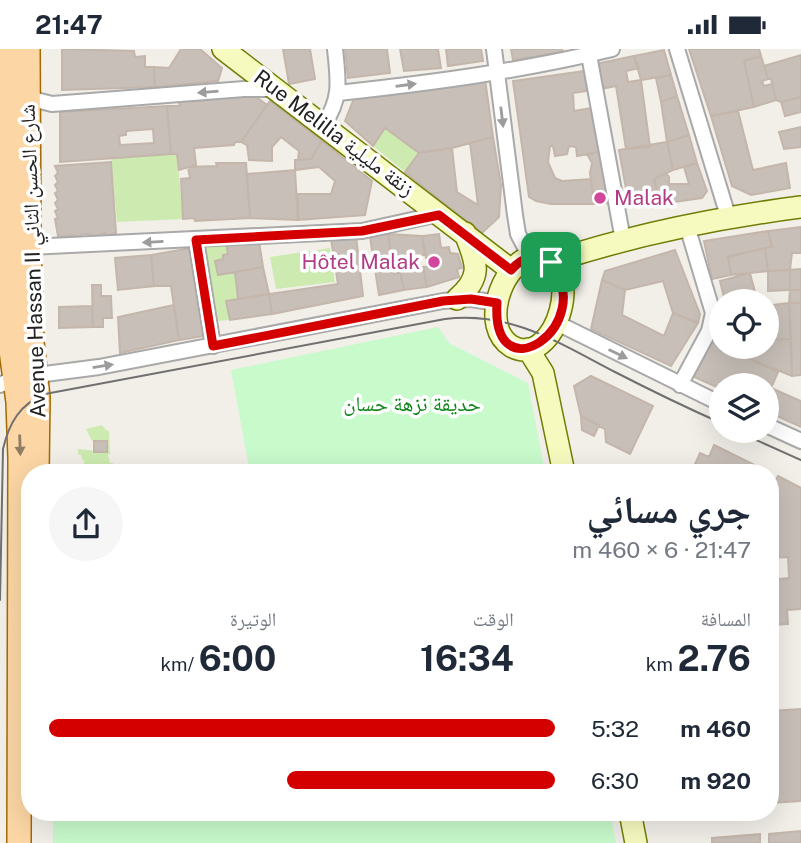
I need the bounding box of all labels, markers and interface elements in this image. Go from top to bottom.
text: 21:47 [35,9,103,40]
street label: Rue Melilia زنقة مليلية [249,64,419,201]
one-way arrow [395,80,417,91]
one-way arrow [197,87,219,98]
street label: Avenue Hassan II شارع الحسن الثاني [15,104,55,418]
one-way arrow [497,106,508,128]
place label: Malak [614,185,674,210]
marker: Malak [592,190,608,206]
pin [521,232,581,292]
one-way arrow [141,236,163,247]
icon: arrive [532,243,570,281]
place label: Hôtel Malak [302,249,420,274]
marker: Hôtel Malak [426,254,442,270]
map controls [709,289,779,443]
button: locate [709,289,779,359]
one-way arrow [608,348,628,359]
one-way arrow [92,360,114,371]
button: layers [709,373,779,443]
park label: حديقة نزهة حسان [343,391,481,416]
one-way arrow [14,435,25,457]
button: share [49,487,123,561]
text: جري مسائي [587,487,751,532]
text: 21:47 · 6 × 460 m [572,536,751,563]
text: الوتيرة [230,608,276,630]
text: الوقت [473,608,514,630]
text: المسافة [701,608,751,630]
text: 6:00 [199,638,276,679]
text: 16:34 [420,638,514,679]
text: 2.76 [678,638,751,679]
text: /km [160,653,199,675]
text: km [646,653,678,675]
text: 5:32 [591,715,639,742]
text: 460 m [680,715,751,742]
text: 6:30 [591,767,639,794]
text: 920 m [681,767,751,794]

